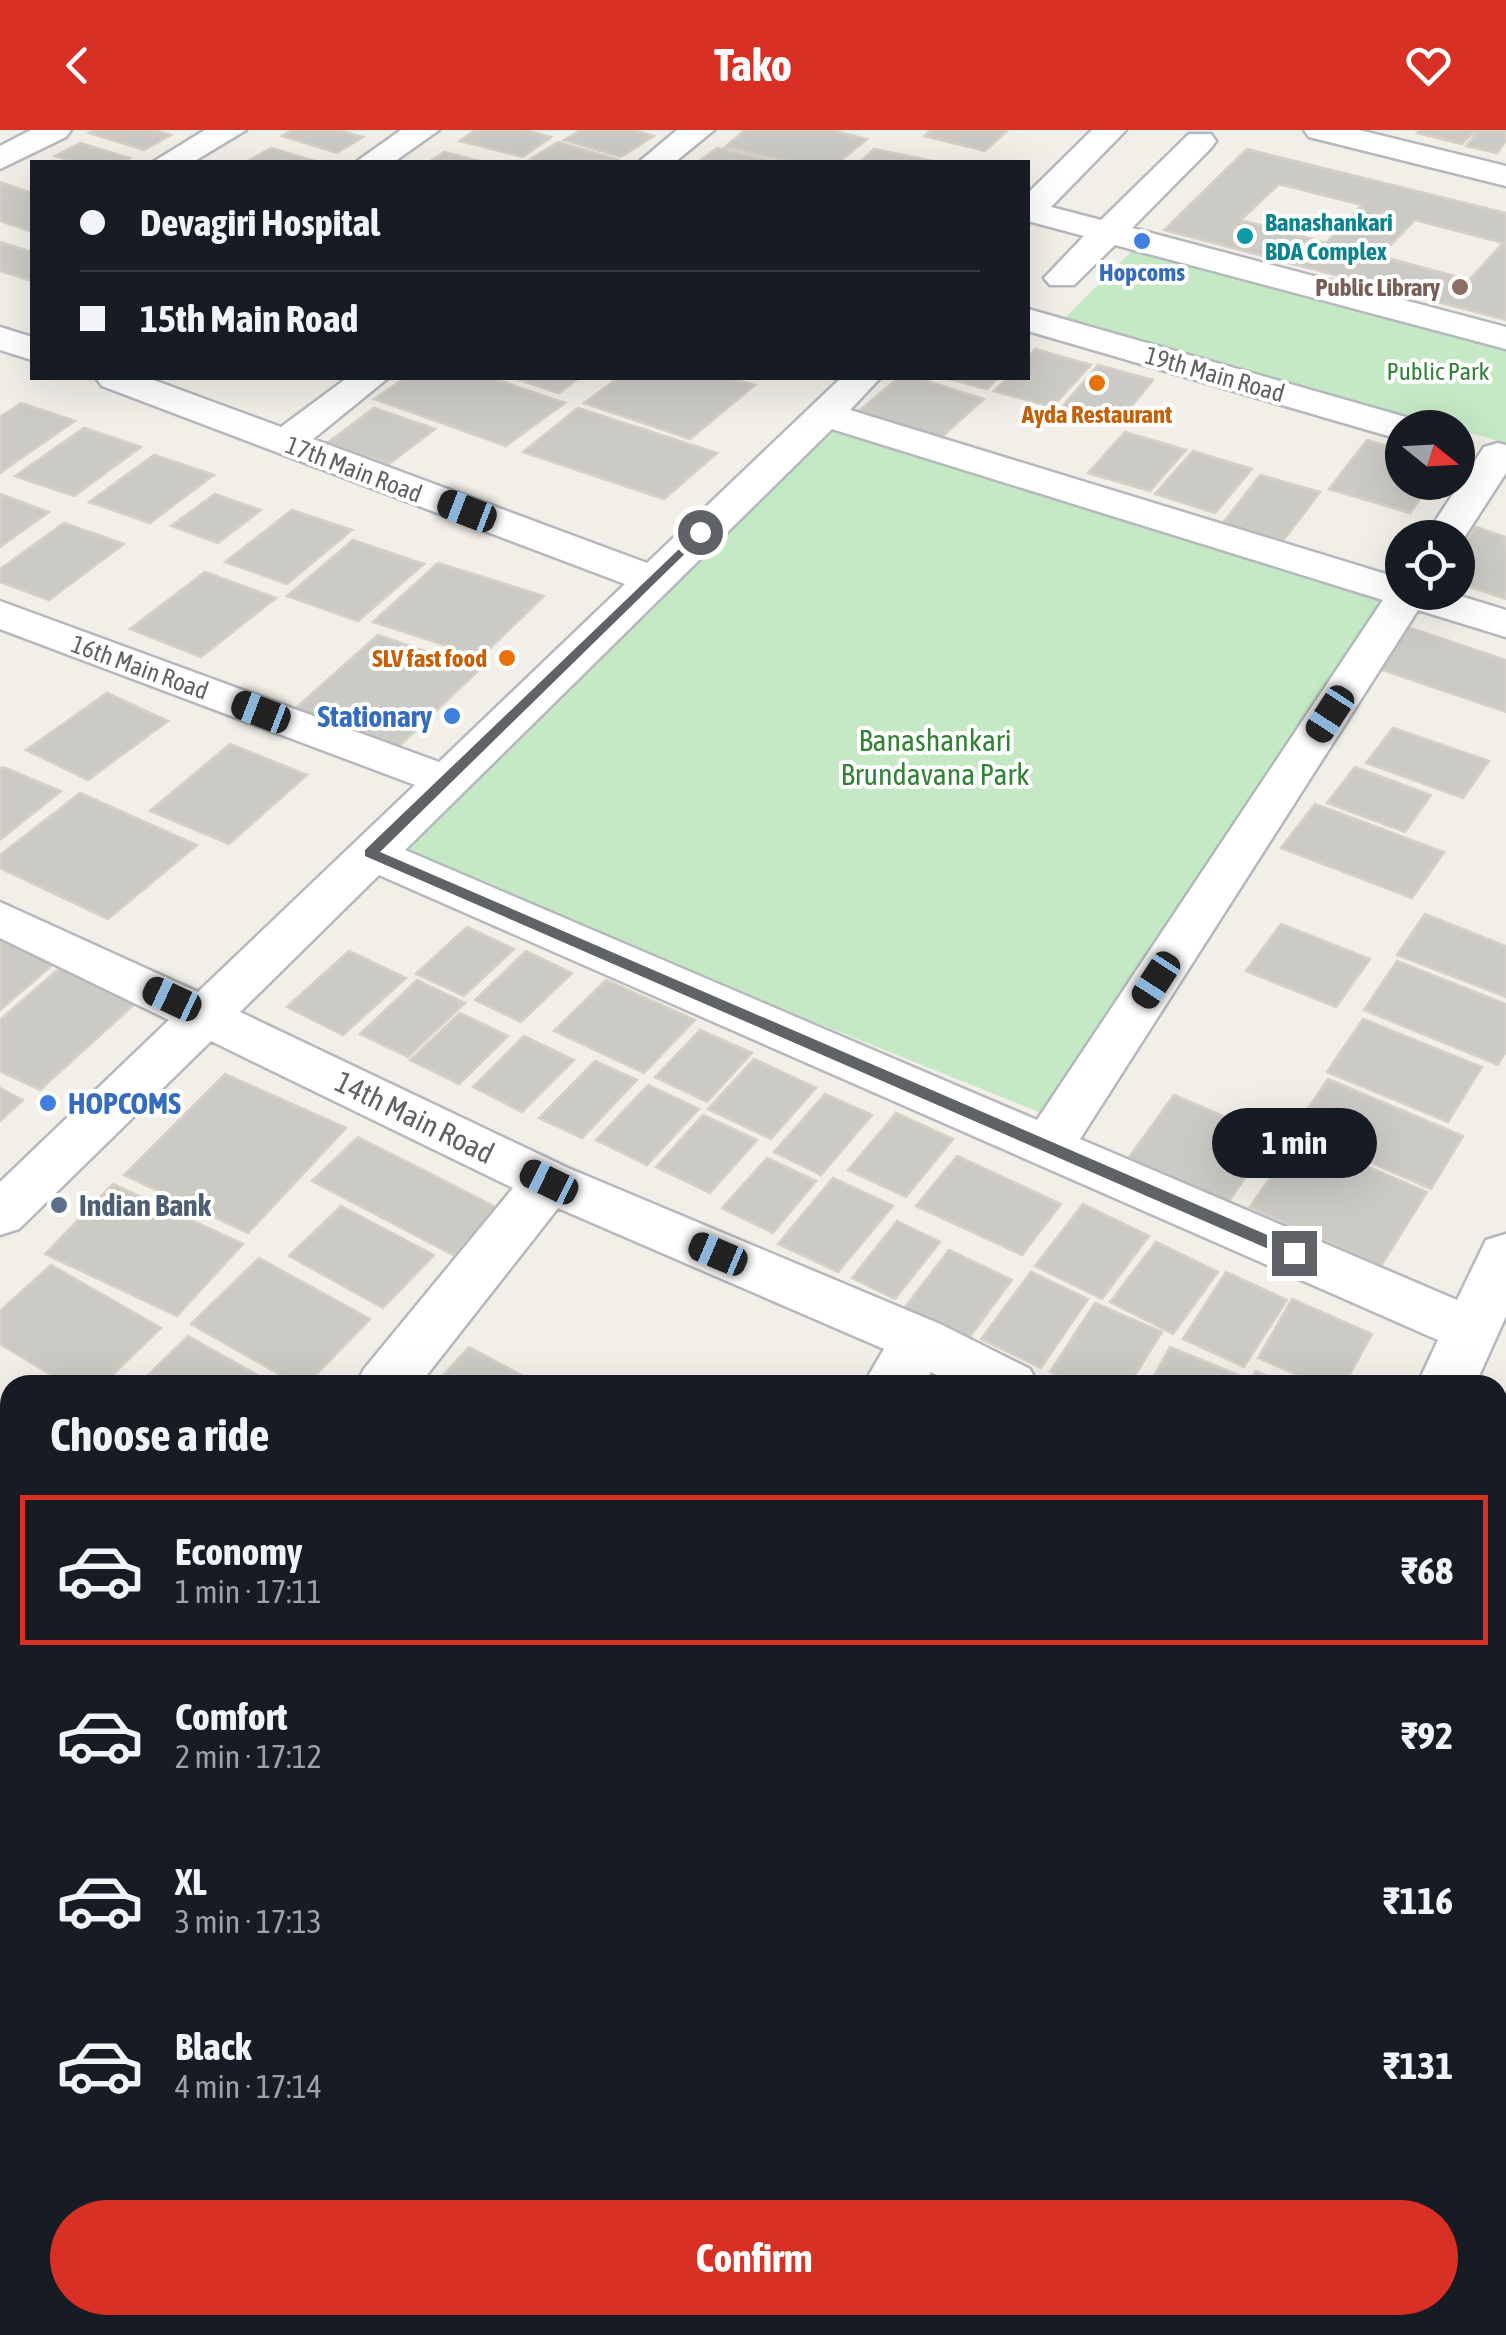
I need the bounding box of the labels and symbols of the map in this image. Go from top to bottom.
place label: Banashankari BDA Complex [1265,208,1393,265]
marker: Banashankari BDA Complex [1234,225,1256,247]
marker: Hopcoms [1131,230,1153,252]
place label: Hopcoms [1099,258,1185,286]
place label: Public Library [1315,273,1441,301]
marker: Public Library [1449,276,1471,298]
street label: 19th Main Road [1142,341,1288,407]
park label: Public Park [1387,357,1489,385]
marker: Ayda Restaurant [1086,372,1108,394]
place label: Ayda Restaurant [1021,400,1173,428]
north arrow [1385,410,1475,500]
street label: 17th Main Road [282,430,426,508]
car [434,486,500,536]
route start [678,510,723,555]
street label: 16th Main Road [68,629,212,705]
place label: SLV fast food [372,644,487,672]
marker: SLV fast food [496,647,518,669]
car [1301,681,1359,747]
car [228,687,294,737]
place label: Stationary [317,699,433,733]
marker: Stationary [441,705,463,727]
park label: Banashankari Brundavana Park [841,723,1030,791]
car [1127,947,1185,1013]
car [138,973,206,1025]
street label: 14th Main Road [330,1064,500,1170]
place label: HOPCOMS [68,1086,181,1120]
marker: HOPCOMS [37,1092,59,1114]
callout: 1 min [1212,1108,1376,1178]
car [515,1155,583,1209]
place label: Indian Bank [79,1188,212,1222]
marker: Indian Bank [48,1194,70,1216]
car [685,1228,751,1280]
route end [1272,1231,1317,1276]

